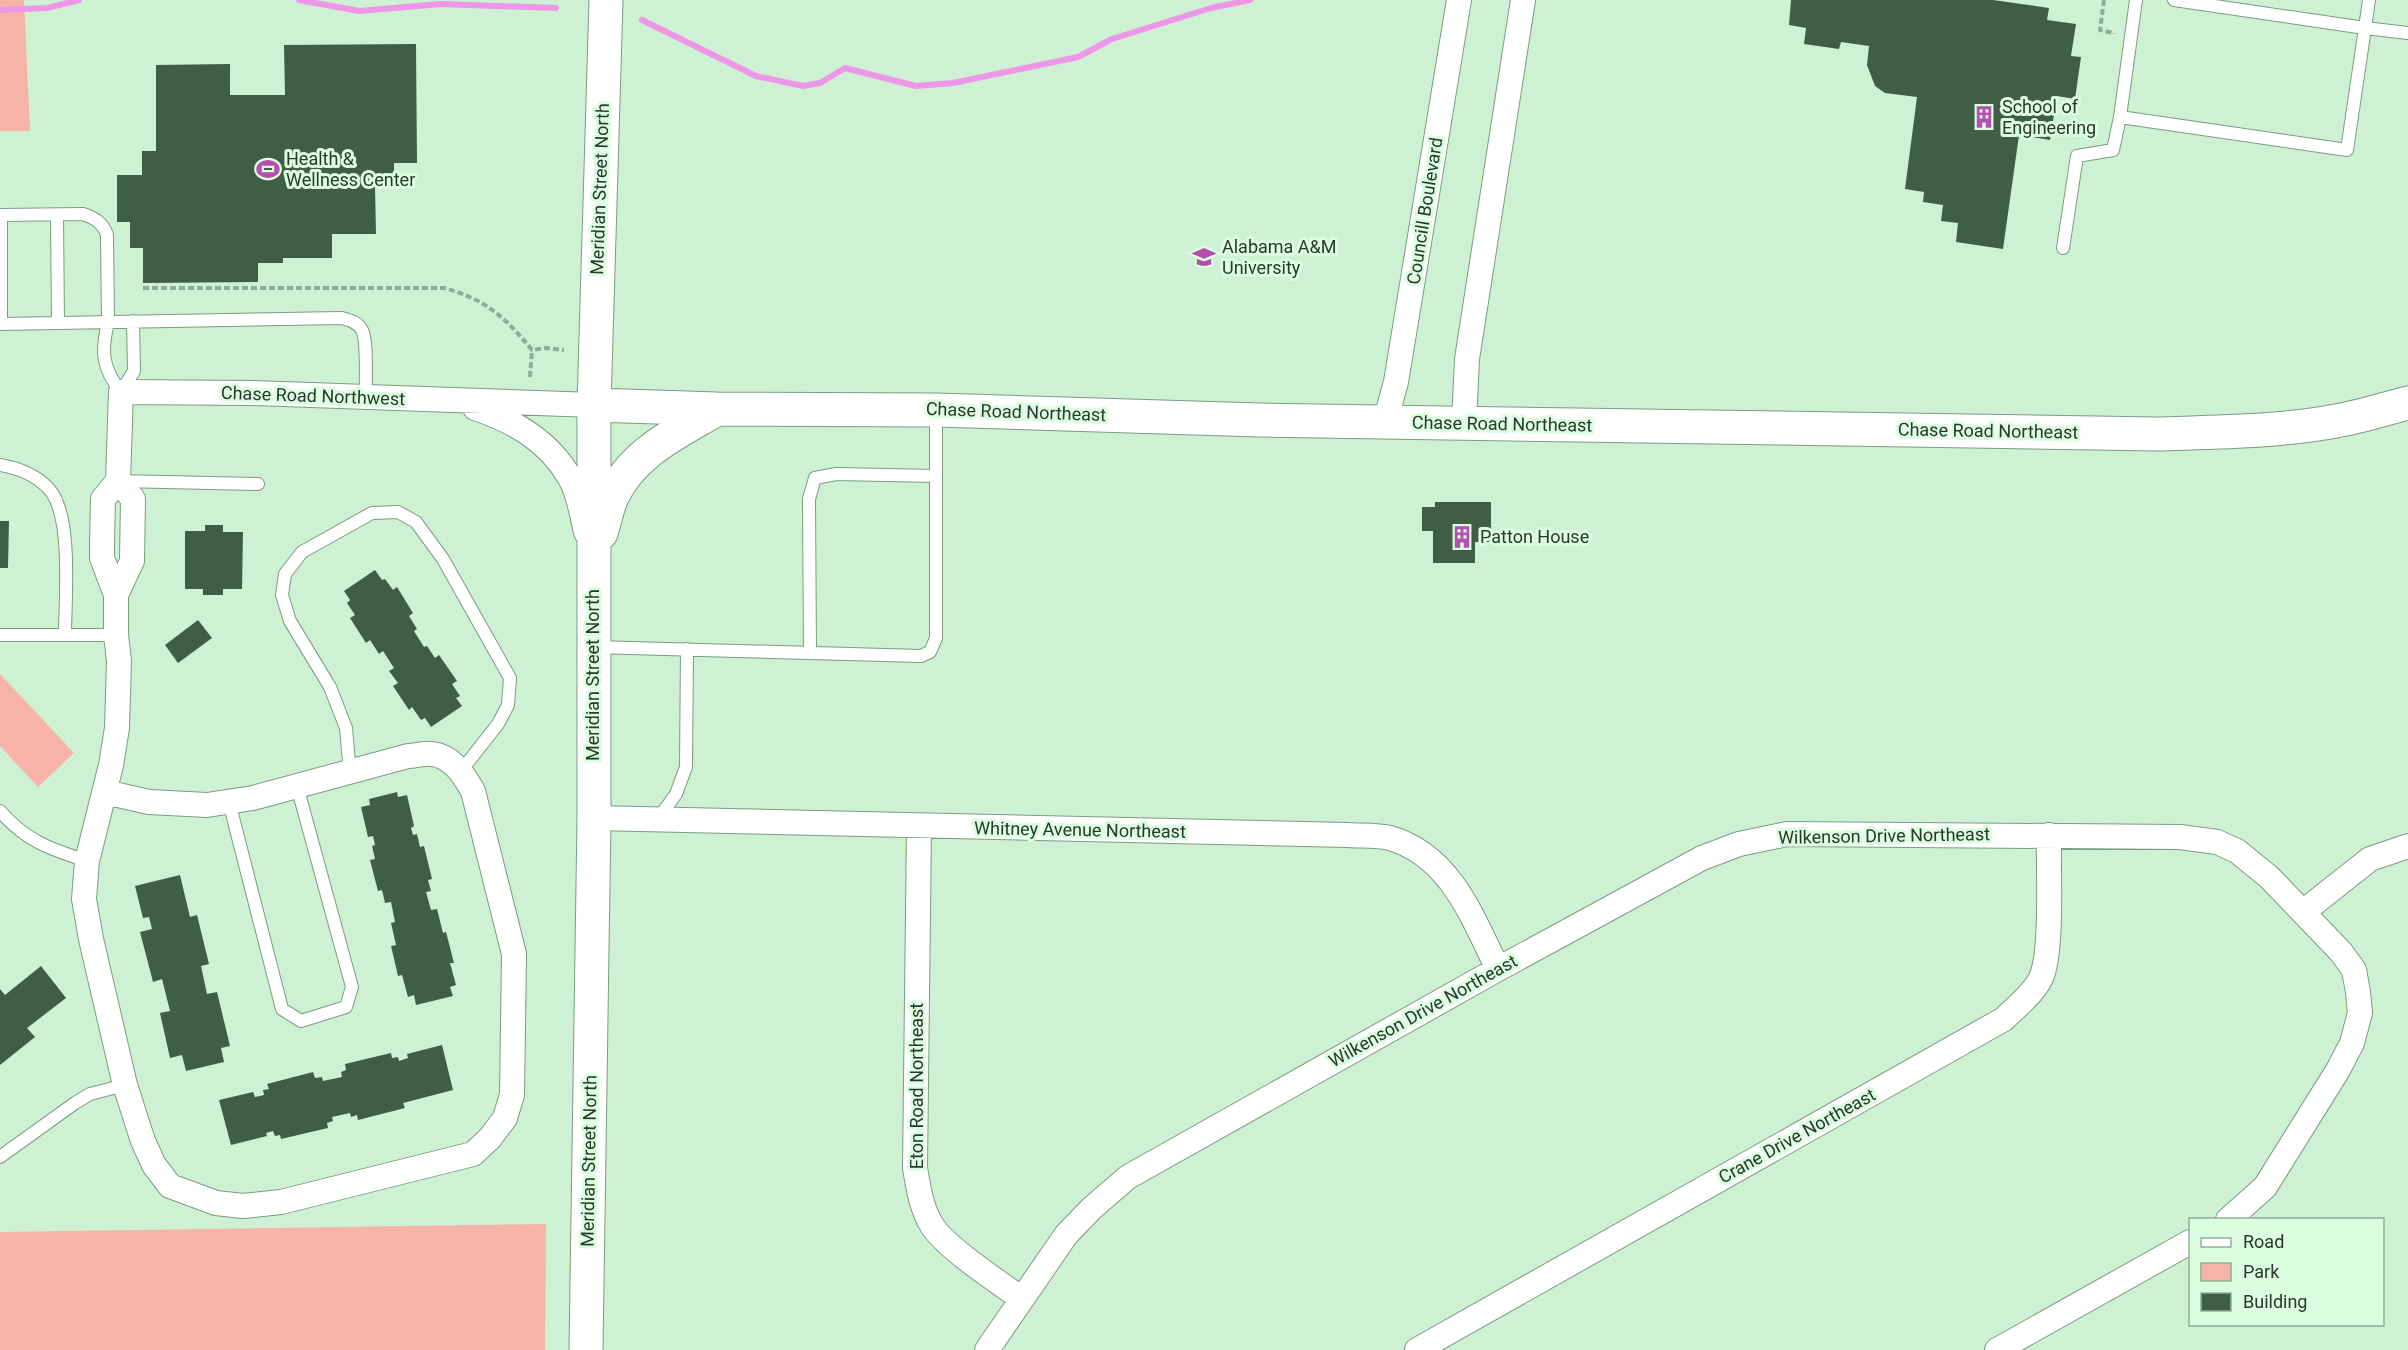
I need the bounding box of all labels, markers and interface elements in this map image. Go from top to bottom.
place label: School of Engineering [2002,96,2096,138]
street label: Meridian Street North [586,103,613,275]
building icon: School of Engineering [1971,104,1997,130]
street label: Councill Boulevard [1403,136,1446,286]
place label: Health & Wellness Center [286,148,415,190]
sports icon: Health & Wellness Center [255,156,281,182]
place label: Alabama A&M University [1222,236,1337,278]
school or university icon: Alabama A&M University [1191,244,1217,270]
street label: Chase Road Northwest [221,382,406,409]
street label: Chase Road Northeast [925,398,1107,425]
street label: Chase Road Northeast [1412,411,1593,436]
street label: Chase Road Northeast [1898,418,2079,443]
building icon: Patton House [1449,524,1475,550]
place label: Patton House [1480,526,1589,547]
street label: Meridian Street North [582,589,603,761]
street label: Whitney Avenue Northeast [974,817,1186,842]
street label: Wilkenson Drive Northeast [1778,823,1990,848]
street label: Wilkenson Drive Northeast [1325,950,1521,1071]
street label: Eton Road Northeast [906,1003,927,1169]
street label: Meridian Street North [577,1075,600,1247]
street label: Crane Drive Northeast [1715,1084,1879,1187]
legend [2189,1218,2384,1326]
text: Road [2243,1231,2284,1252]
text: Park [2243,1261,2280,1282]
text: Building [2243,1291,2307,1312]

